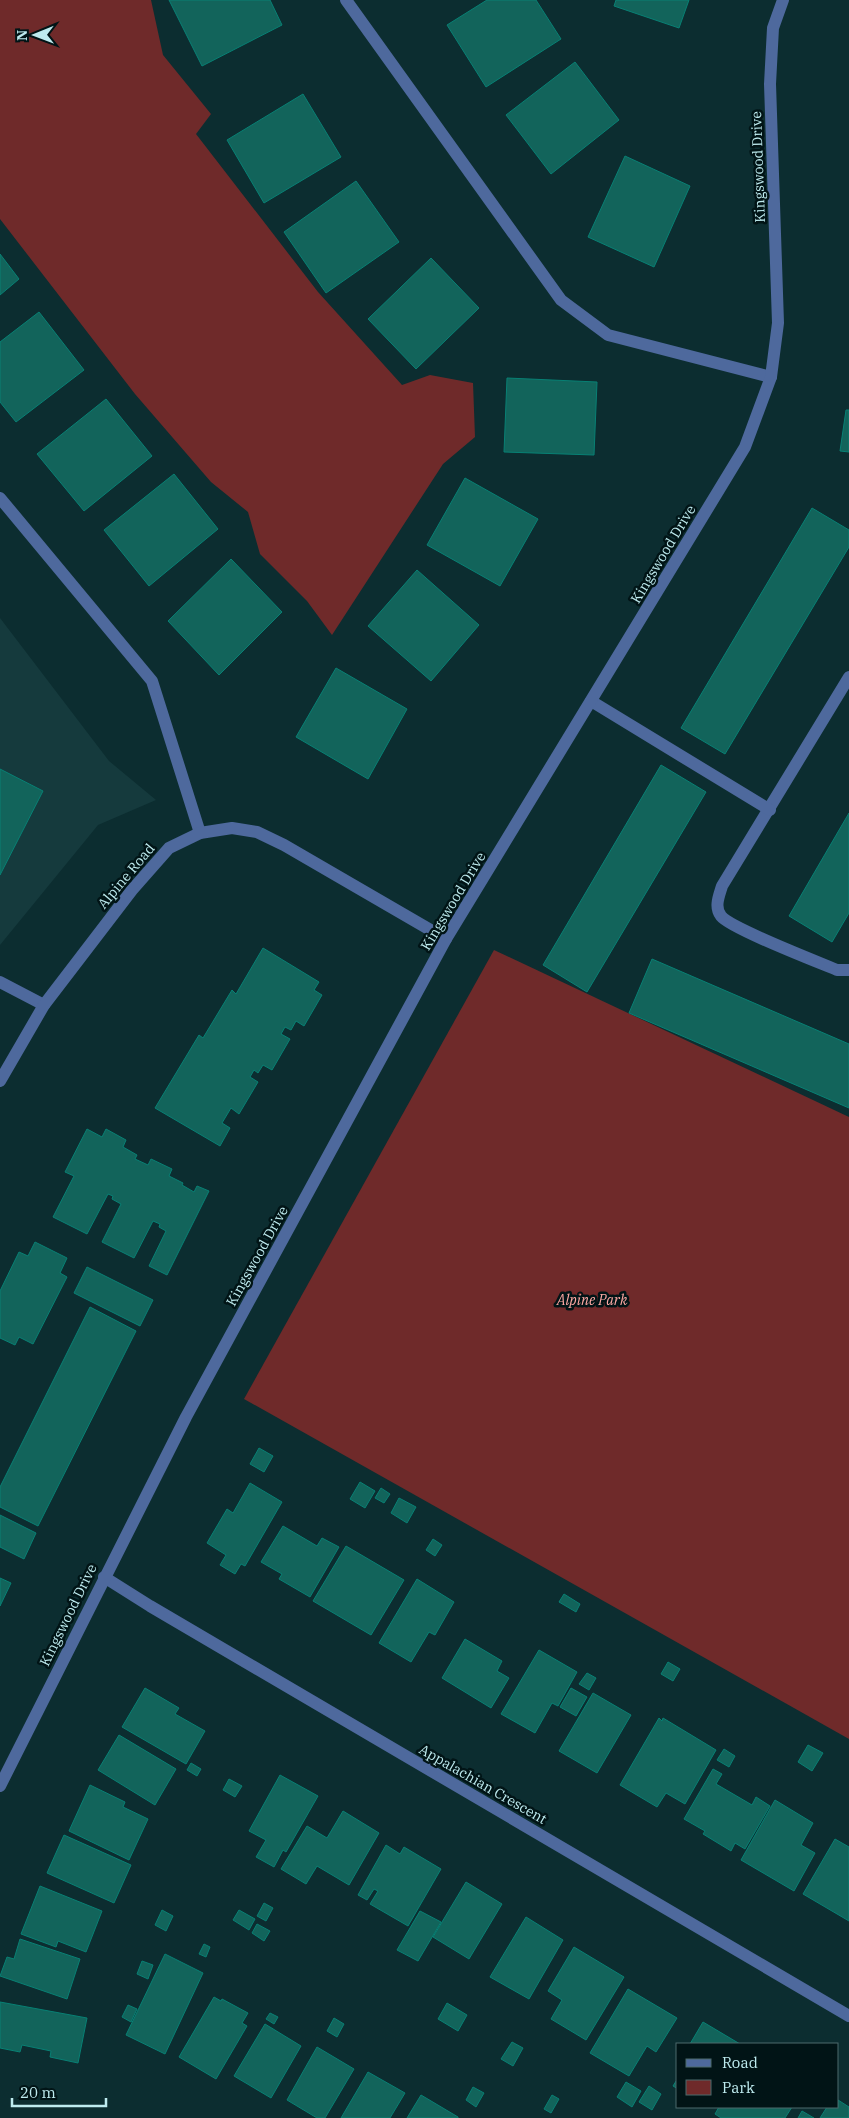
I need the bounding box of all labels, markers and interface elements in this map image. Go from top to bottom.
north arrow [10,10,60,60]
text: N [13,30,31,41]
street label: Kingswood Drive [747,111,769,223]
street label: Kingswood Drive [627,502,699,606]
street label: Alpine Road [93,839,159,912]
street label: Kingswood Drive [417,849,489,953]
street label: Kingswood Drive [222,1203,292,1309]
park label: Alpine Park [556,1291,628,1309]
street label: Kingswood Drive [35,1561,101,1669]
street label: Appalachian Crescent [416,1740,550,1828]
legend [676,2043,839,2108]
text: Road [722,2053,758,2072]
scale bar [12,2076,106,2108]
text: Park [722,2078,755,2097]
text: 20 m [20,2083,56,2102]

